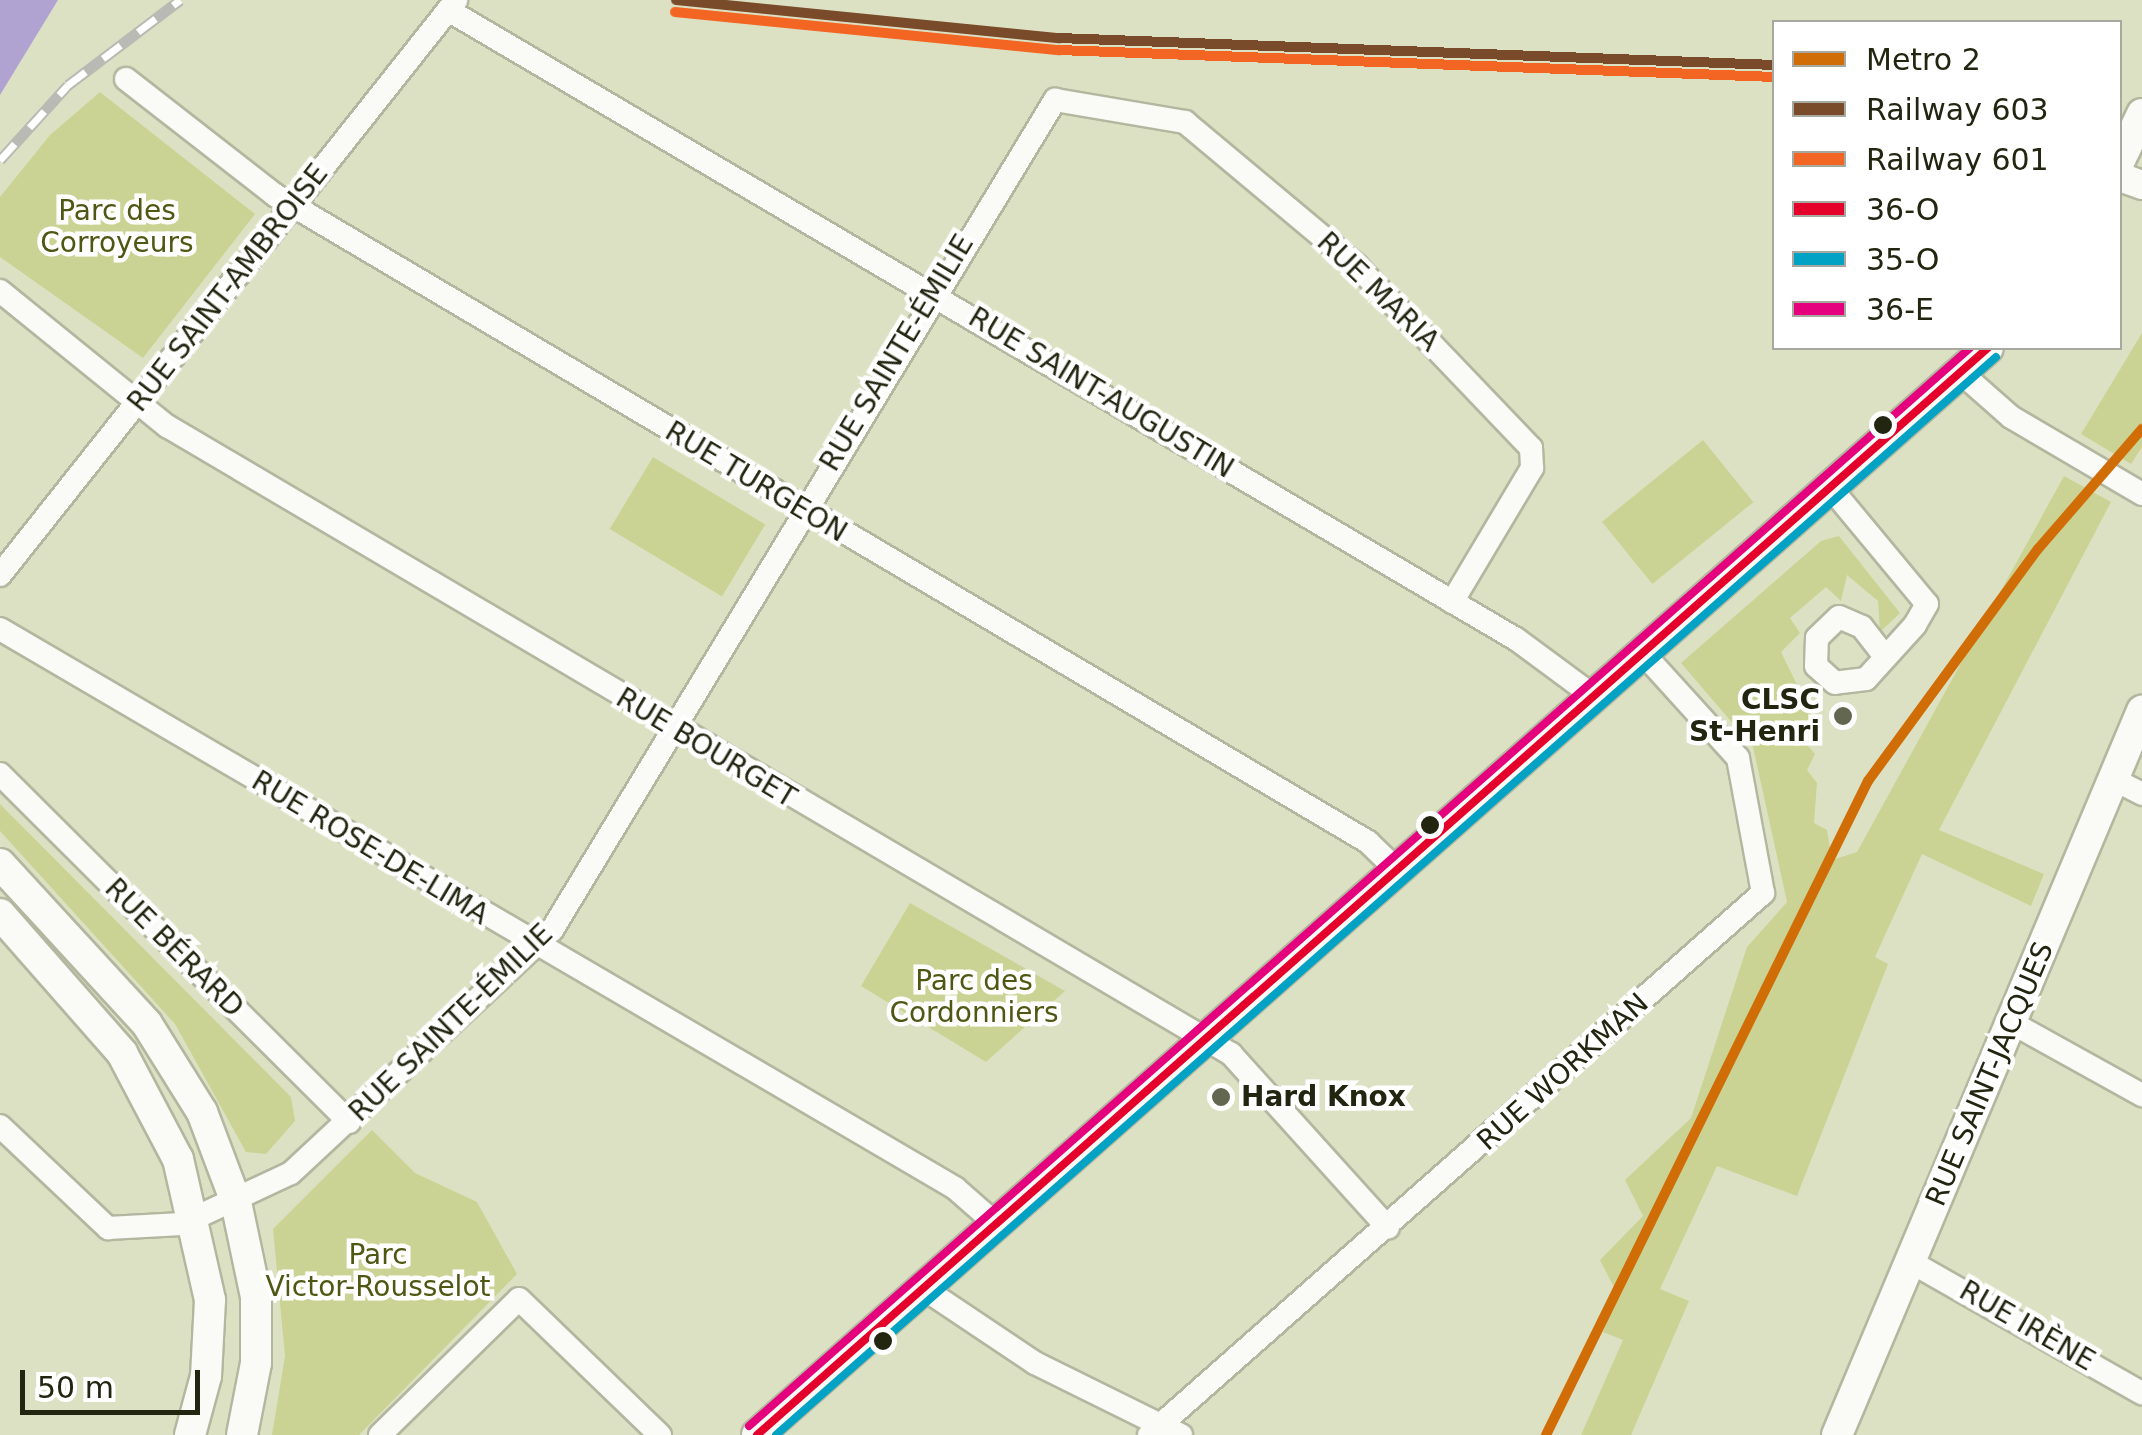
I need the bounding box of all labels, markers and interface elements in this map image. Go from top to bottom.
legend [1772,20,2122,350]
text: Metro 2 [1866,42,1981,77]
text: Railway 603 [1866,92,2049,127]
text: Railway 601 [1866,142,2049,177]
street label: RUE SAINT-AMBROISE [121,158,335,418]
text: 36-O [1866,192,1939,227]
park label: Parc des Corroyeurs [40,194,194,260]
street label: RUE MARIA [1310,225,1446,359]
street label: RUE SAINTE-ÉMILIE [813,229,981,477]
text: 35-O [1866,242,1939,277]
text: 36-E [1866,292,1934,327]
street label: RUE SAINT-AUGUSTIN [962,301,1240,485]
street label: RUE TURGEON [659,415,853,549]
unlabelled marker [1873,415,1893,435]
street label: RUE BOURGET [610,681,802,815]
place label: CLSC St-Henri [1689,683,1820,749]
marker: CLSC St-Henri [1830,703,1856,729]
street label: RUE ROSE-DE-LIMA [246,764,494,932]
unlabelled marker [1420,815,1440,835]
street label: RUE BÉRARD [98,872,250,1024]
street label: RUE SAINTE-ÉMILIE [342,917,560,1129]
street label: RUE SAINT-JACQUES [1919,937,2061,1211]
park label: Parc des Cordonniers [889,964,1059,1030]
street label: RUE WORKMAN [1471,986,1655,1158]
place label: Hard Knox [1241,1080,1406,1114]
marker: Hard Knox [1210,1086,1232,1108]
park label: Parc Victor-Rousselot [265,1238,491,1304]
street label: RUE IRÈNE [1953,1274,2101,1378]
unlabelled marker [873,1331,893,1351]
scale bar [25,1350,205,1412]
text: 50 m [37,1370,114,1405]

